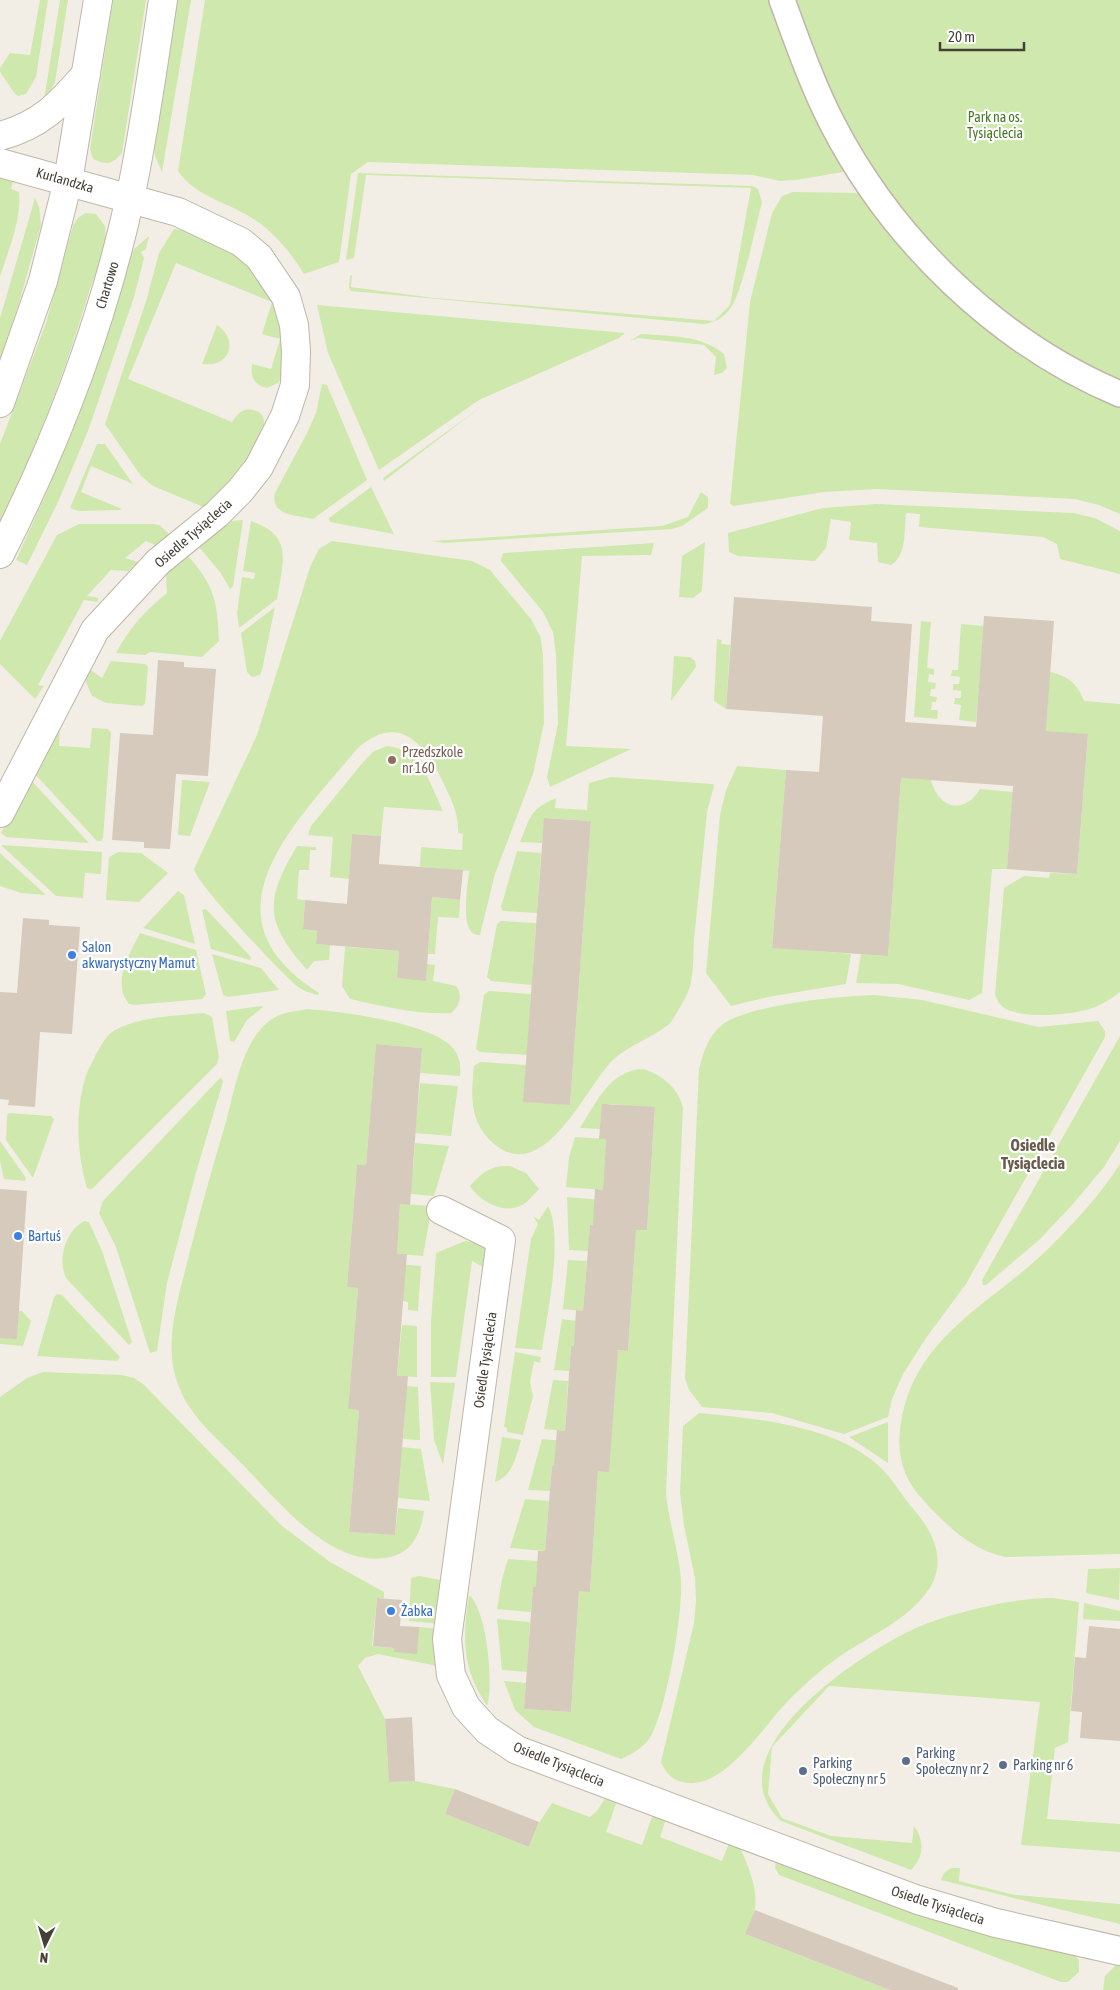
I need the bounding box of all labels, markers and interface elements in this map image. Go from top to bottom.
scale bar [940,20,1024,52]
text: 20 m [948,28,975,45]
park label: Park na os. Tysiąclecia [967,109,1023,141]
street label: Kurlandzka [34,164,96,196]
street label: Chartowo [92,259,122,311]
street label: Osiedle Tysiąclecia [151,495,235,571]
place label: Przedszkole nr 160 [402,744,463,776]
marker: Przedszkole nr 160 [386,754,398,766]
place label: Salon akwarystyczny Mamut [82,939,195,971]
marker: Salon akwarystyczny Mamut [66,949,78,961]
district label: Osiedle Tysiąclecia [1001,1136,1065,1172]
place label: Bartuś [28,1228,61,1244]
marker: Bartuś [12,1230,24,1242]
street label: Osiedle Tysiąclecia [470,1311,500,1409]
place label: Żabka [401,1603,433,1619]
marker: Żabka [385,1605,397,1617]
street label: Osiedle Tysiąclecia [511,1738,607,1790]
place label: Parking Społeczny nr 2 [916,1745,989,1777]
place label: Parking Społeczny nr 5 [813,1755,886,1787]
marker: Parking Społeczny nr 2 [900,1755,912,1767]
place label: Parking nr 6 [1013,1757,1074,1773]
marker: Parking nr 6 [997,1759,1009,1771]
marker: Parking Społeczny nr 5 [797,1765,809,1777]
street label: Osiedle Tysiąclecia [889,1882,987,1928]
north arrow [20,1920,70,1970]
text: N [39,1950,49,1966]

